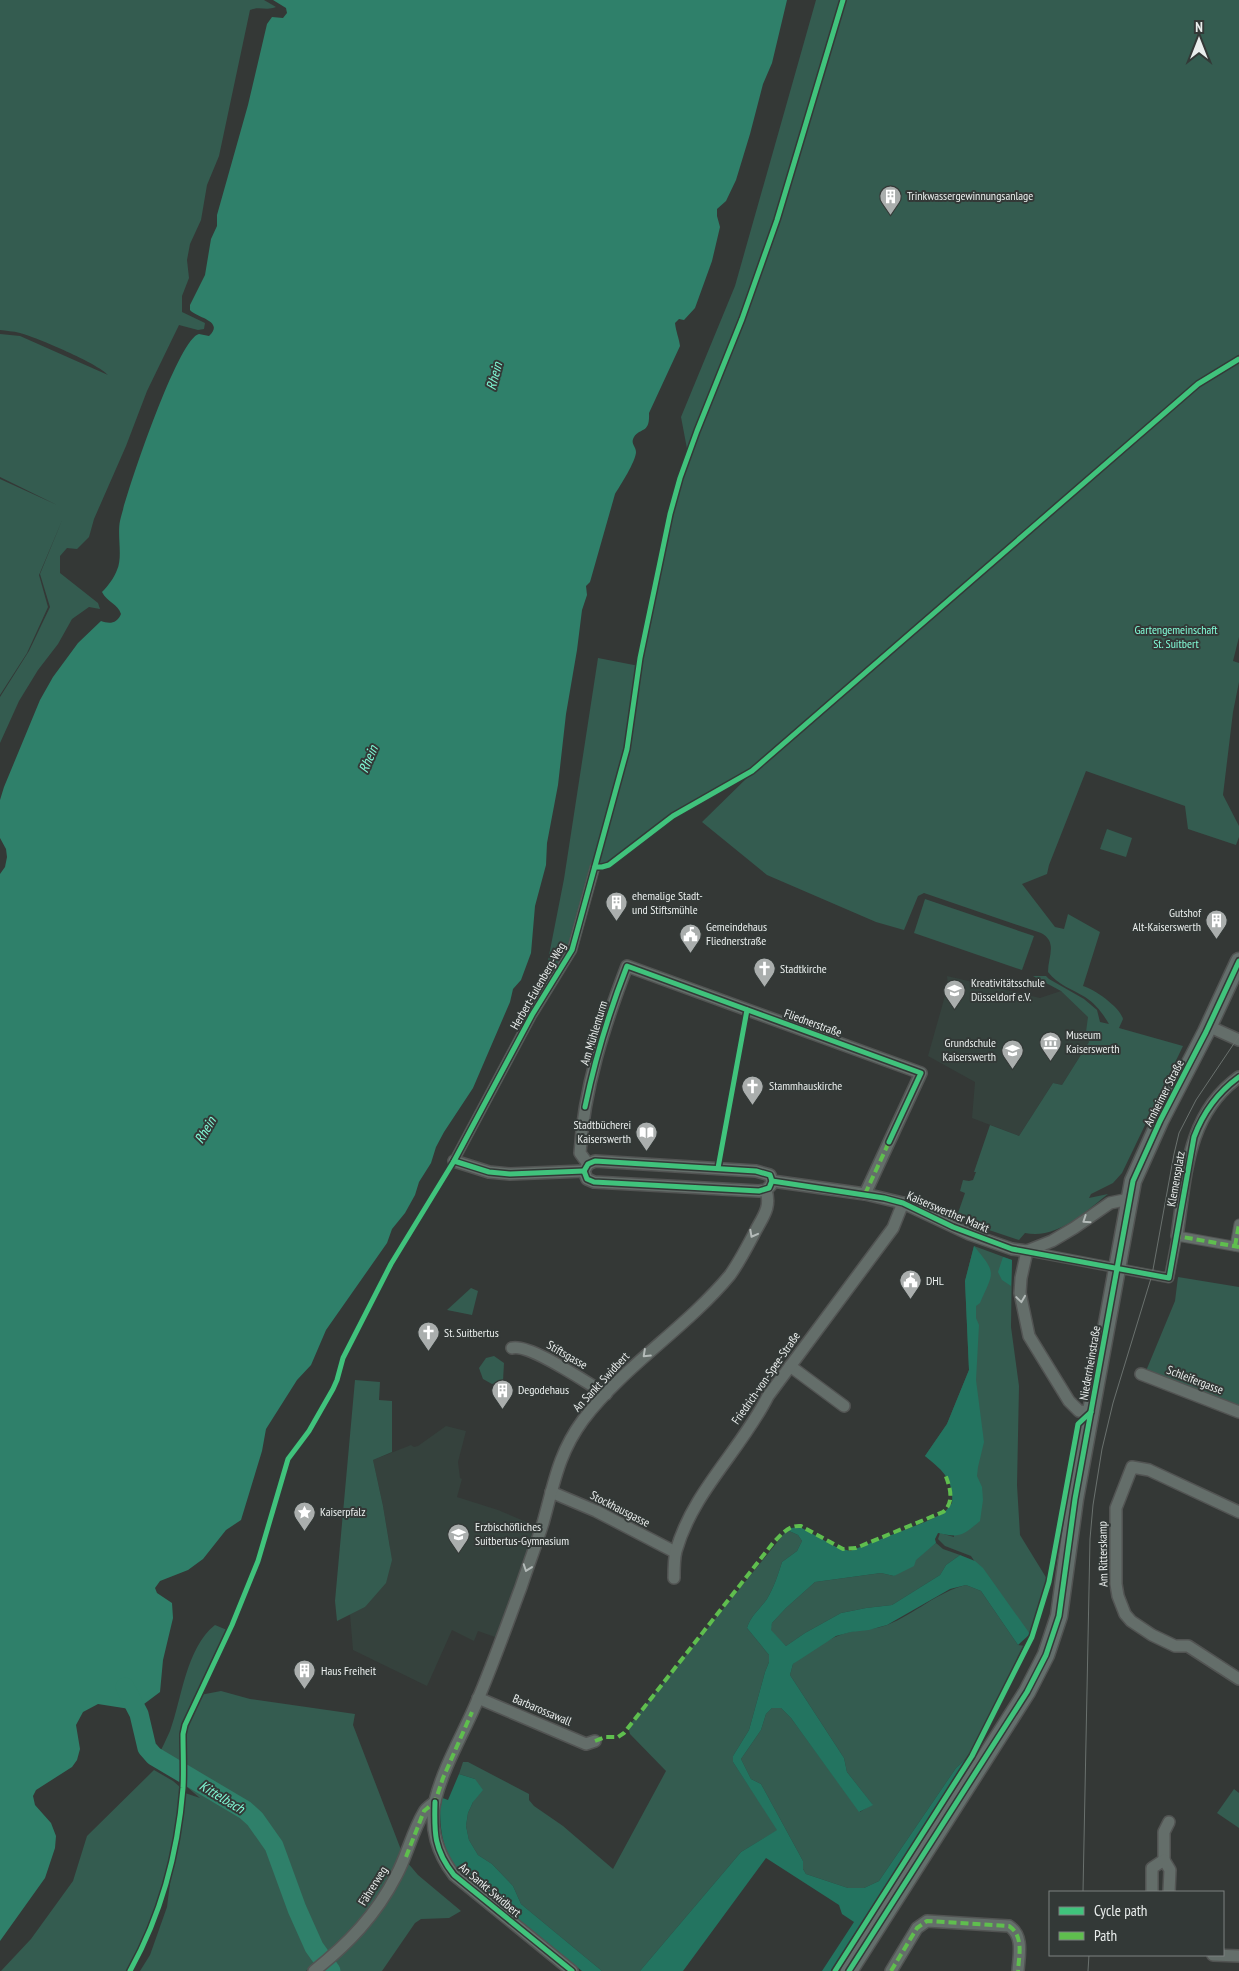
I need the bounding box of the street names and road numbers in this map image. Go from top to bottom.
street label: Herbert-Eulenberg-Weg [507,940,569,1032]
street label: Am Mühlenturm [577,999,611,1067]
street label: Fliednerstraße [782,1005,844,1040]
street label: Arnheimer Straße [1140,1057,1187,1129]
street label: Klemensplatz [1163,1150,1188,1208]
street label: Kaiserswerther Markt [905,1187,992,1236]
street label: Niederrheinstraße [1076,1325,1103,1401]
street label: Friedrich-von-Spee-Straße [728,1329,803,1427]
street label: Stiftsgasse [544,1337,590,1372]
street label: An Sankt Swidbert [569,1348,633,1415]
street label: Schleifergasse [1165,1362,1226,1397]
street label: Stockhausgasse [588,1487,653,1530]
street label: Am Ritterskamp [1094,1521,1111,1587]
street label: Barbarossawall [510,1690,574,1729]
street label: An Sankt Swidbert [456,1859,525,1920]
street label: Fährerweg [355,1863,390,1908]

